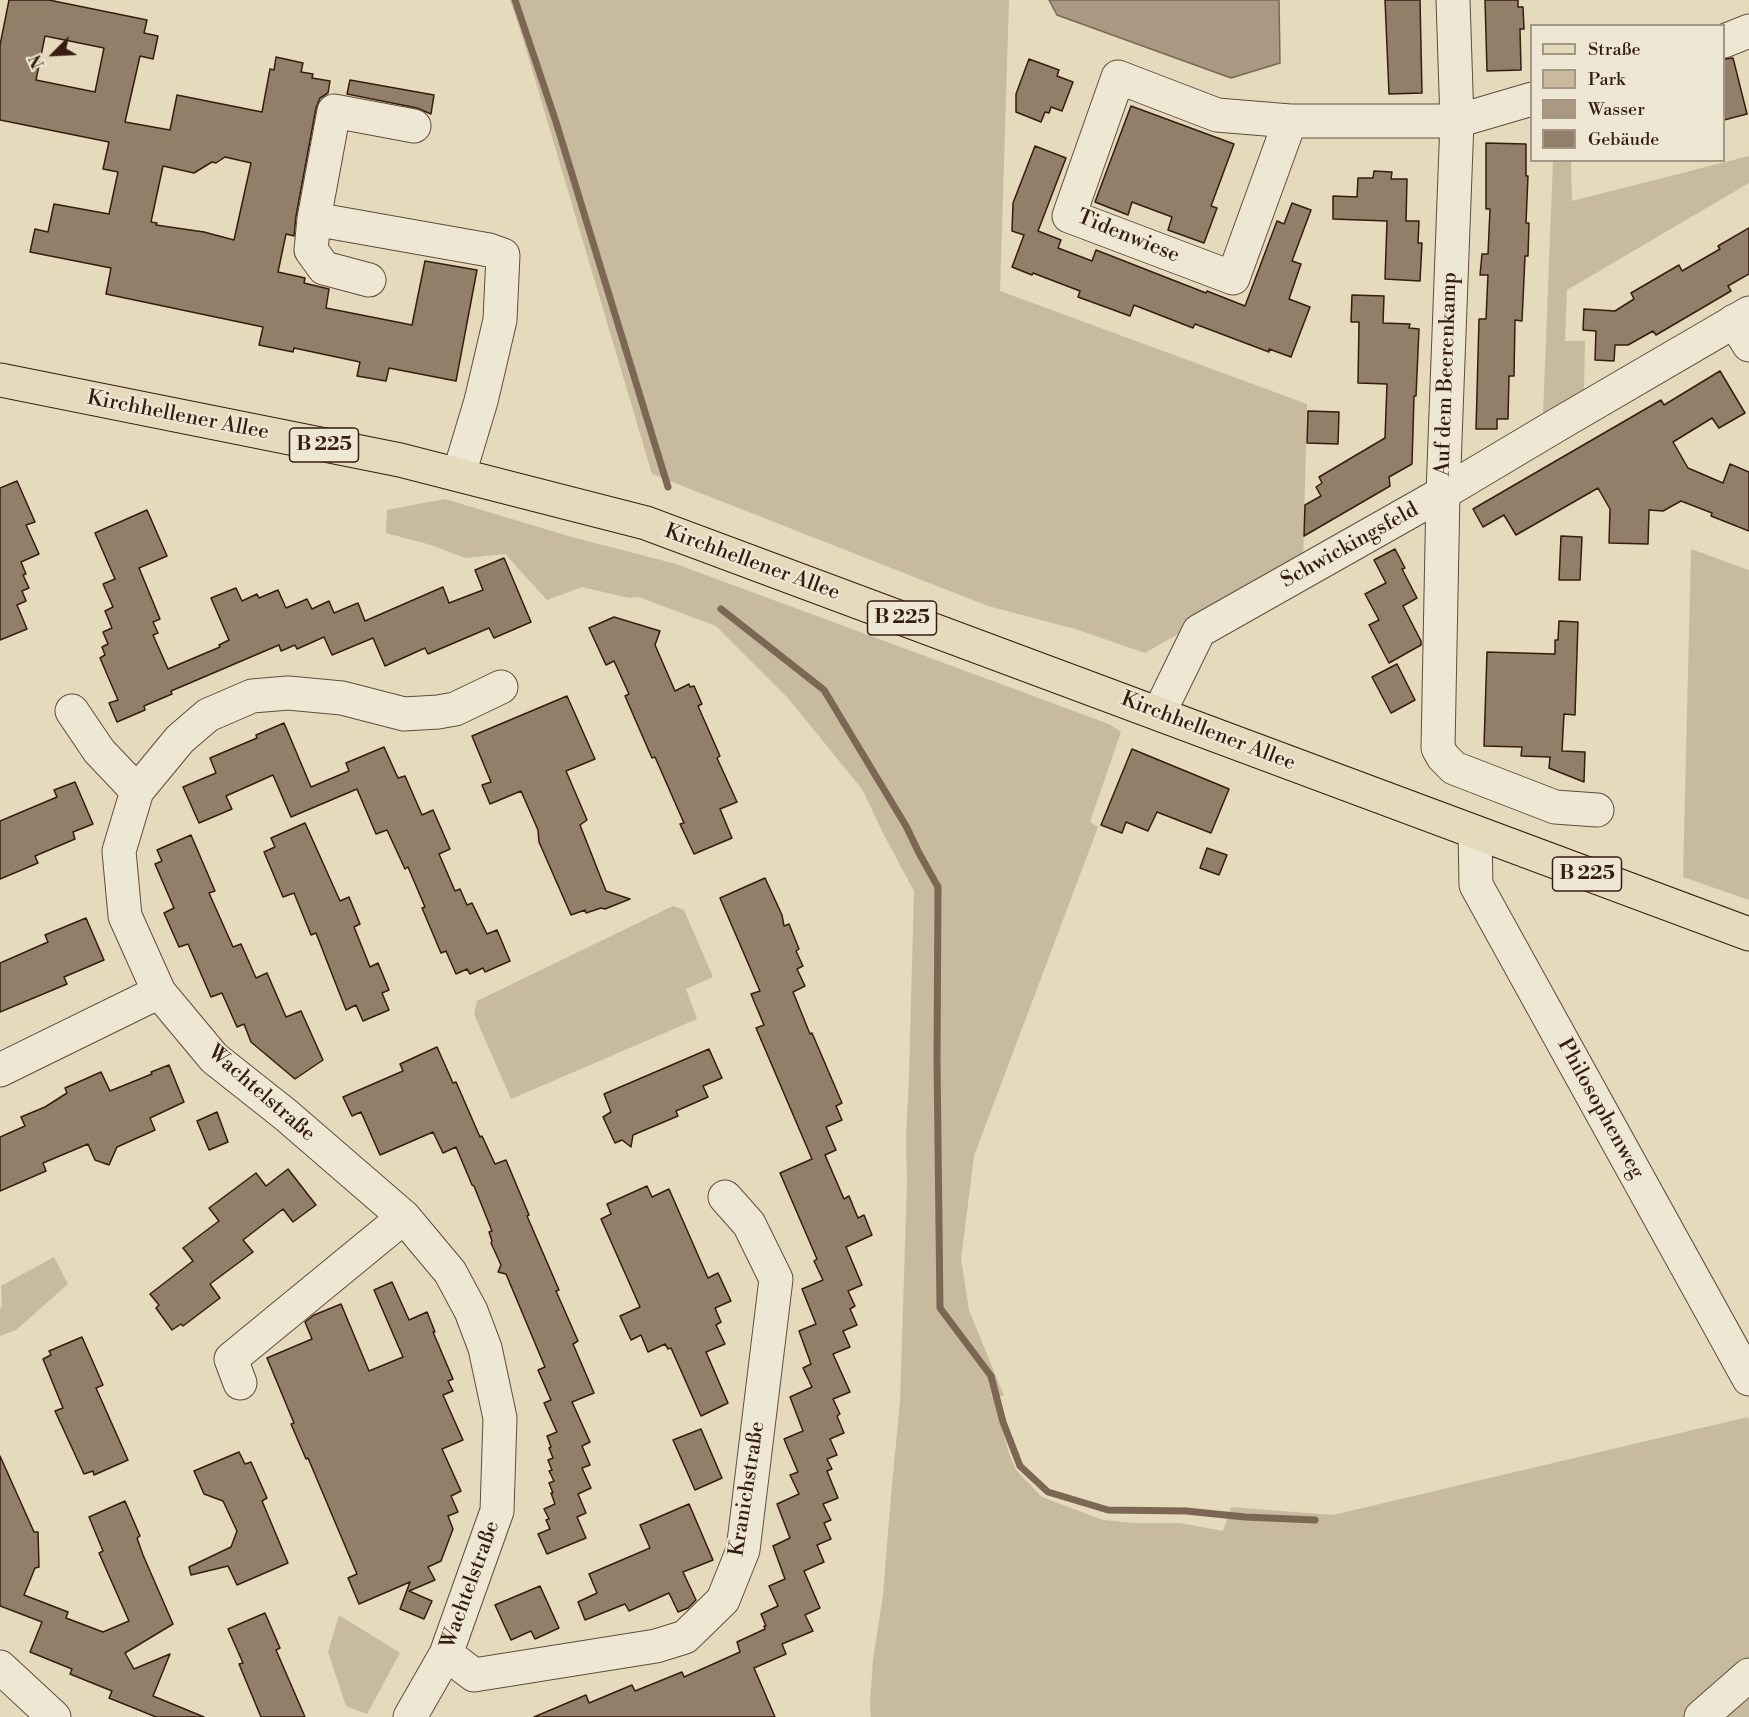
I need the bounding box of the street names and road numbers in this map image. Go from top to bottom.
street label: Tidenwiese [1073,205,1183,269]
street label: Auf dem Beerenkamp [1431,272,1463,476]
street label: Kirchhellener Allee [85,386,271,446]
road number: B 225 [290,428,358,462]
street label: Schwickingsfeld [1277,498,1423,594]
street label: Kirchhellener Allee [661,520,843,606]
road number: B 225 [868,601,936,635]
street label: Kirchhellener Allee [1117,687,1299,777]
road number: B 225 [1552,857,1622,891]
street label: Philosophenweg [1551,1034,1649,1184]
street label: Wachtelstraße [202,1040,320,1148]
street label: Kranichstraße [725,1420,771,1558]
street label: Wachtelstraße [436,1518,506,1652]

